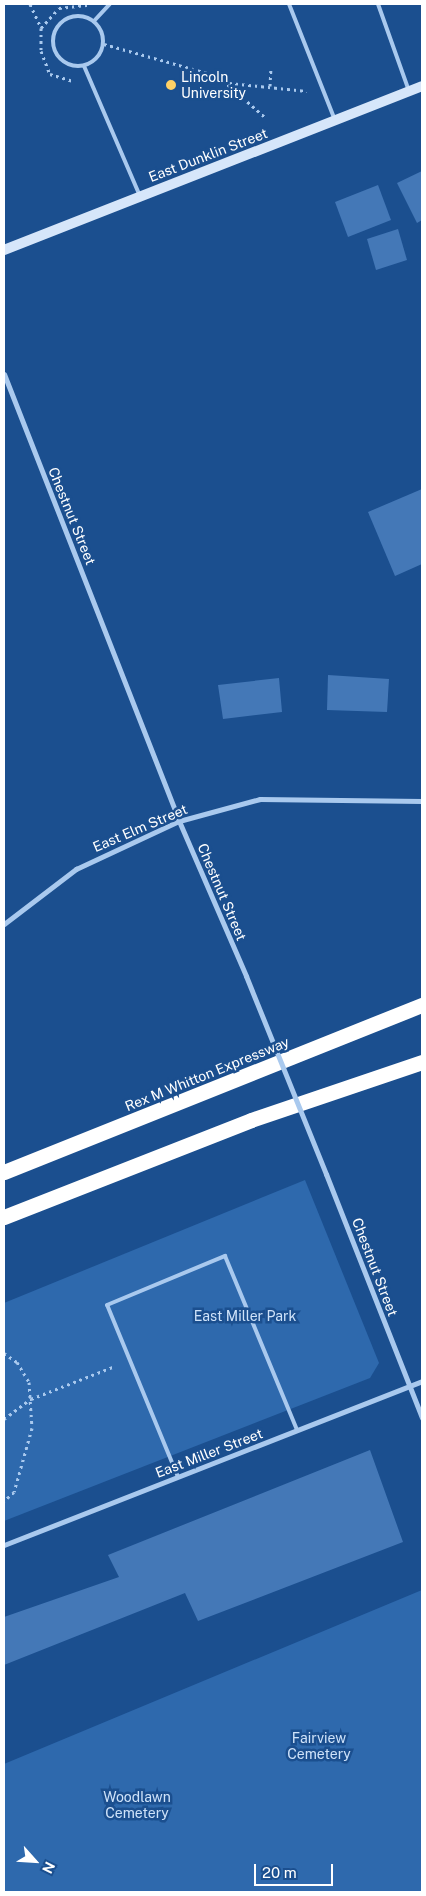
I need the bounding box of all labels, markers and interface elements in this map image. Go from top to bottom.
place label: Lincoln University [181,69,246,102]
marker: Lincoln University [165,79,177,91]
street label: East Dunklin Street [146,125,270,185]
street label: Chestnut Street [45,465,99,567]
street label: East Elm Street [90,801,190,855]
street label: Chestnut Street [194,841,250,943]
street label: Rex M Whitton Expressway [122,1033,292,1115]
street label: Chestnut Street [349,1215,401,1319]
park label: East Miller Park [194,1308,296,1324]
street label: East Miller Street [153,1425,265,1481]
park label: Fairview Cemetery [287,1730,351,1762]
park label: Woodlawn Cemetery [103,1789,171,1821]
north arrow [10,1836,60,1886]
scale bar [256,1854,335,1886]
text: N [39,1859,58,1876]
text: 20 m [262,1864,297,1881]

